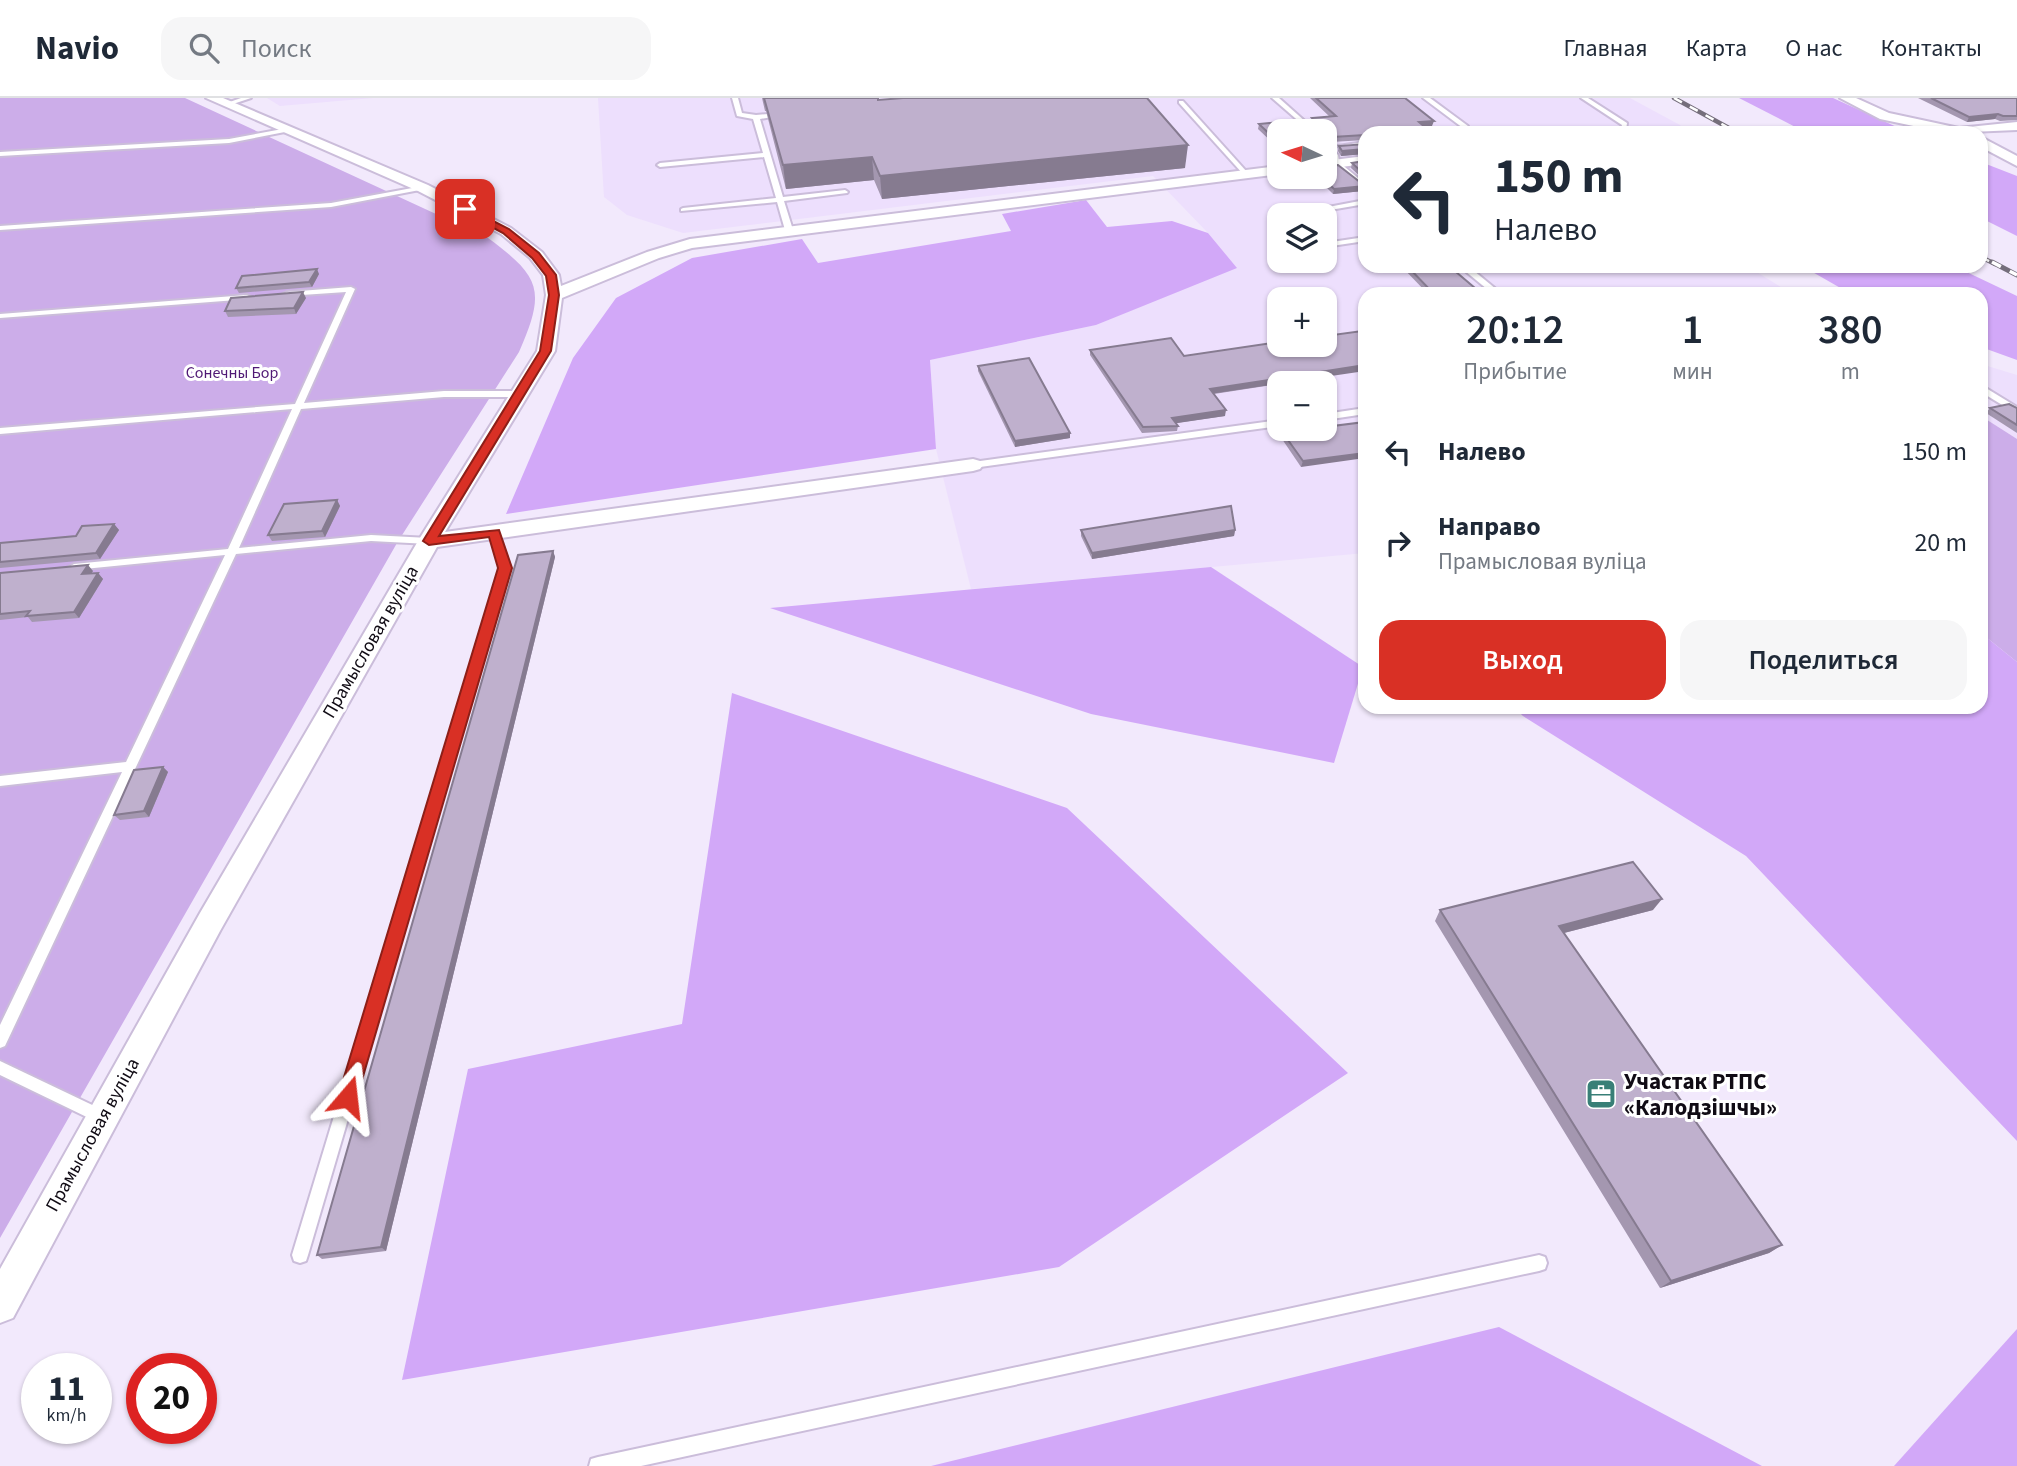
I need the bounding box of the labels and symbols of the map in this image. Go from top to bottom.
north arrow [1267,119,1337,189]
pin [435,179,495,239]
park label: Сонечны Бор [186,362,278,384]
street label: Прамысловая вуліца [316,561,426,723]
street label: Прамысловая вуліца [39,1053,147,1217]
position arrow [311,1060,385,1134]
place label: Участак РТПС «Калодзішчы» [1624,1065,1777,1124]
office icon: Участак РТПС «Калодзішчы» [1584,1077,1618,1111]
speed limit sign: 20 [126,1353,217,1444]

